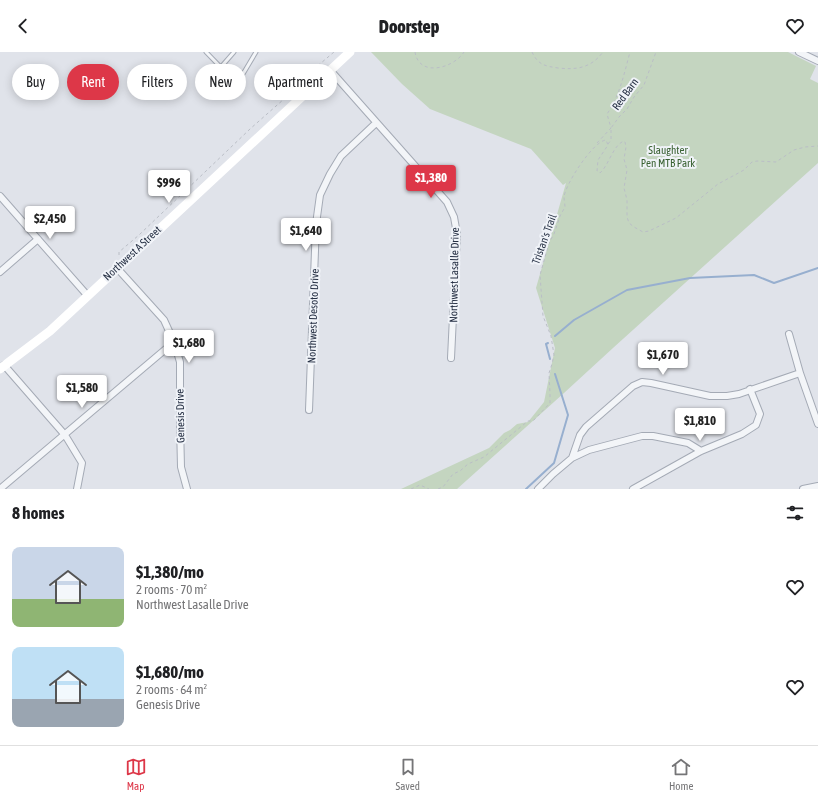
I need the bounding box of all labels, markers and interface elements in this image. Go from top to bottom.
icon: back [12,15,34,37]
icon: heart [784,15,806,37]
text: Doorstep [379,16,439,37]
chip: Buy [12,64,59,100]
chip: Rent [67,64,119,100]
chip: Filters [127,64,187,100]
chip: New [195,64,246,100]
chip: Apartment [254,64,337,100]
street label: Red Barn [610,76,640,112]
park label: Slaughter Pen MTB Park [641,144,695,169]
pin: $1,380 [398,165,464,199]
pin: $996 [145,170,193,204]
text: $1,380 [415,170,447,185]
text: $996 [157,175,181,190]
pin: $2,450 [17,206,83,240]
text: $2,450 [34,211,66,226]
street label: Tristan's Trail [529,212,559,266]
pin: $1,640 [273,218,339,252]
street label: Northwest A Street [101,223,163,283]
text: $1,640 [290,223,322,238]
street label: Northwest Lasalle Drive [447,227,461,323]
street label: Northwest Desoto Drive [305,269,321,363]
pin: $1,680 [156,330,222,364]
text: $1,680 [173,335,205,350]
pin: $1,670 [630,342,696,376]
text: $1,670 [647,347,679,362]
pin: $1,580 [49,375,115,409]
text: $1,580 [66,380,98,395]
street label: Genesis Drive [174,389,186,443]
pin: $1,810 [667,408,733,442]
text: $1,810 [684,413,716,428]
icon: filters [784,502,806,524]
text: 8 homes [12,503,65,523]
text: $1,380/mo [136,562,204,582]
icon: home [44,563,92,611]
icon: heart [784,576,806,598]
text: 2 rooms · 70 m² [136,582,207,597]
text: Northwest Lasalle Drive [136,597,249,612]
text: $1,680/mo [136,662,204,682]
icon: home [44,663,92,711]
icon: heart [784,676,806,698]
text: 2 rooms · 64 m² [136,682,207,697]
text: Genesis Drive [136,697,200,712]
tab: Map [125,756,147,792]
tab: Saved [396,756,420,792]
tab: Home [669,756,693,792]

